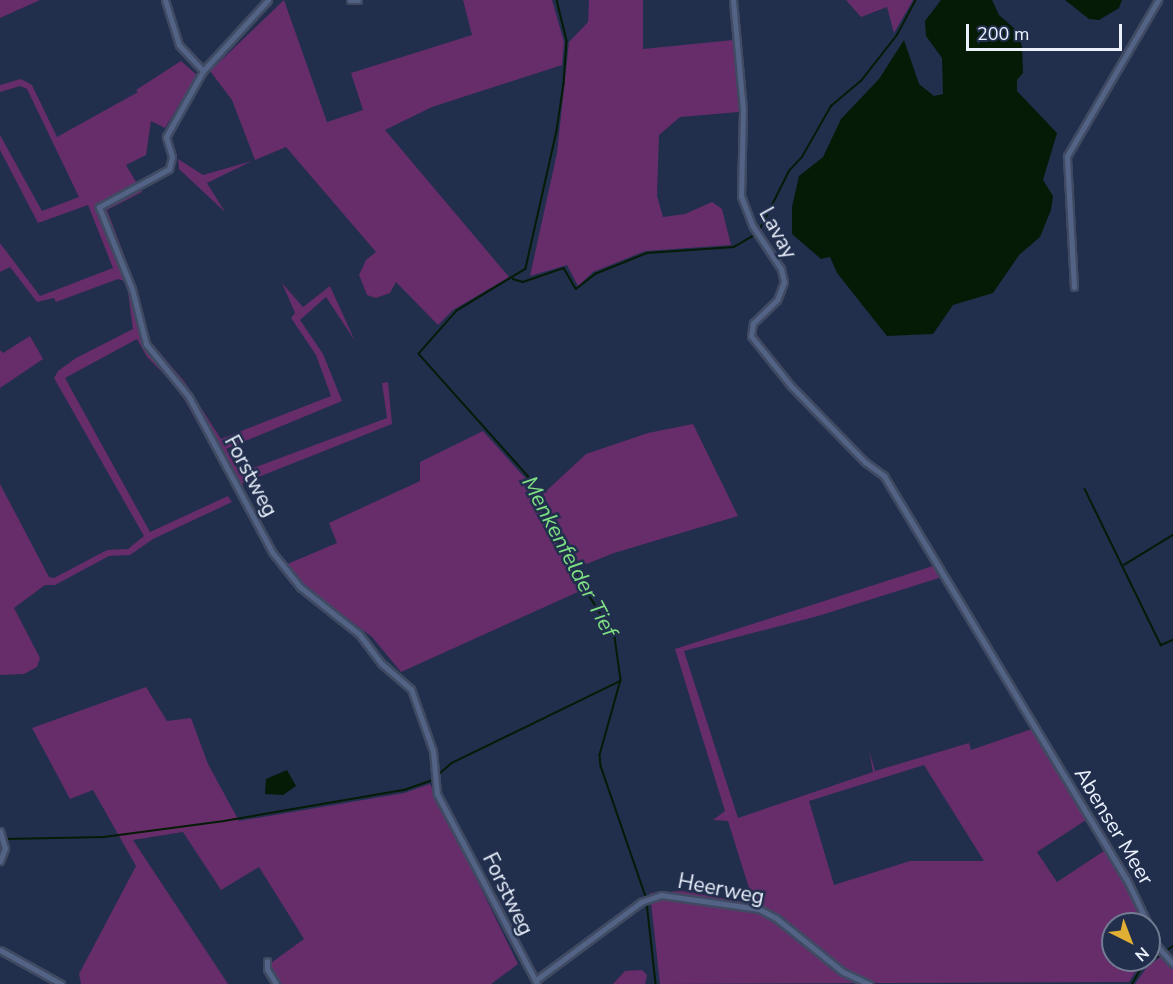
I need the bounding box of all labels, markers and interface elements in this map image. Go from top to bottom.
scale bar [969,12,1125,50]
text: 200 m [977,22,1029,46]
street label: Lavay [754,203,802,263]
street label: Forstweg [219,431,283,521]
water label: Menkenfelder Tief [515,472,623,642]
street label: Abenser Meer [1069,763,1159,889]
street label: Forstweg [477,849,539,939]
street label: Heerweg [676,868,766,910]
north arrow [1101,912,1161,972]
text: N [1130,942,1154,966]

